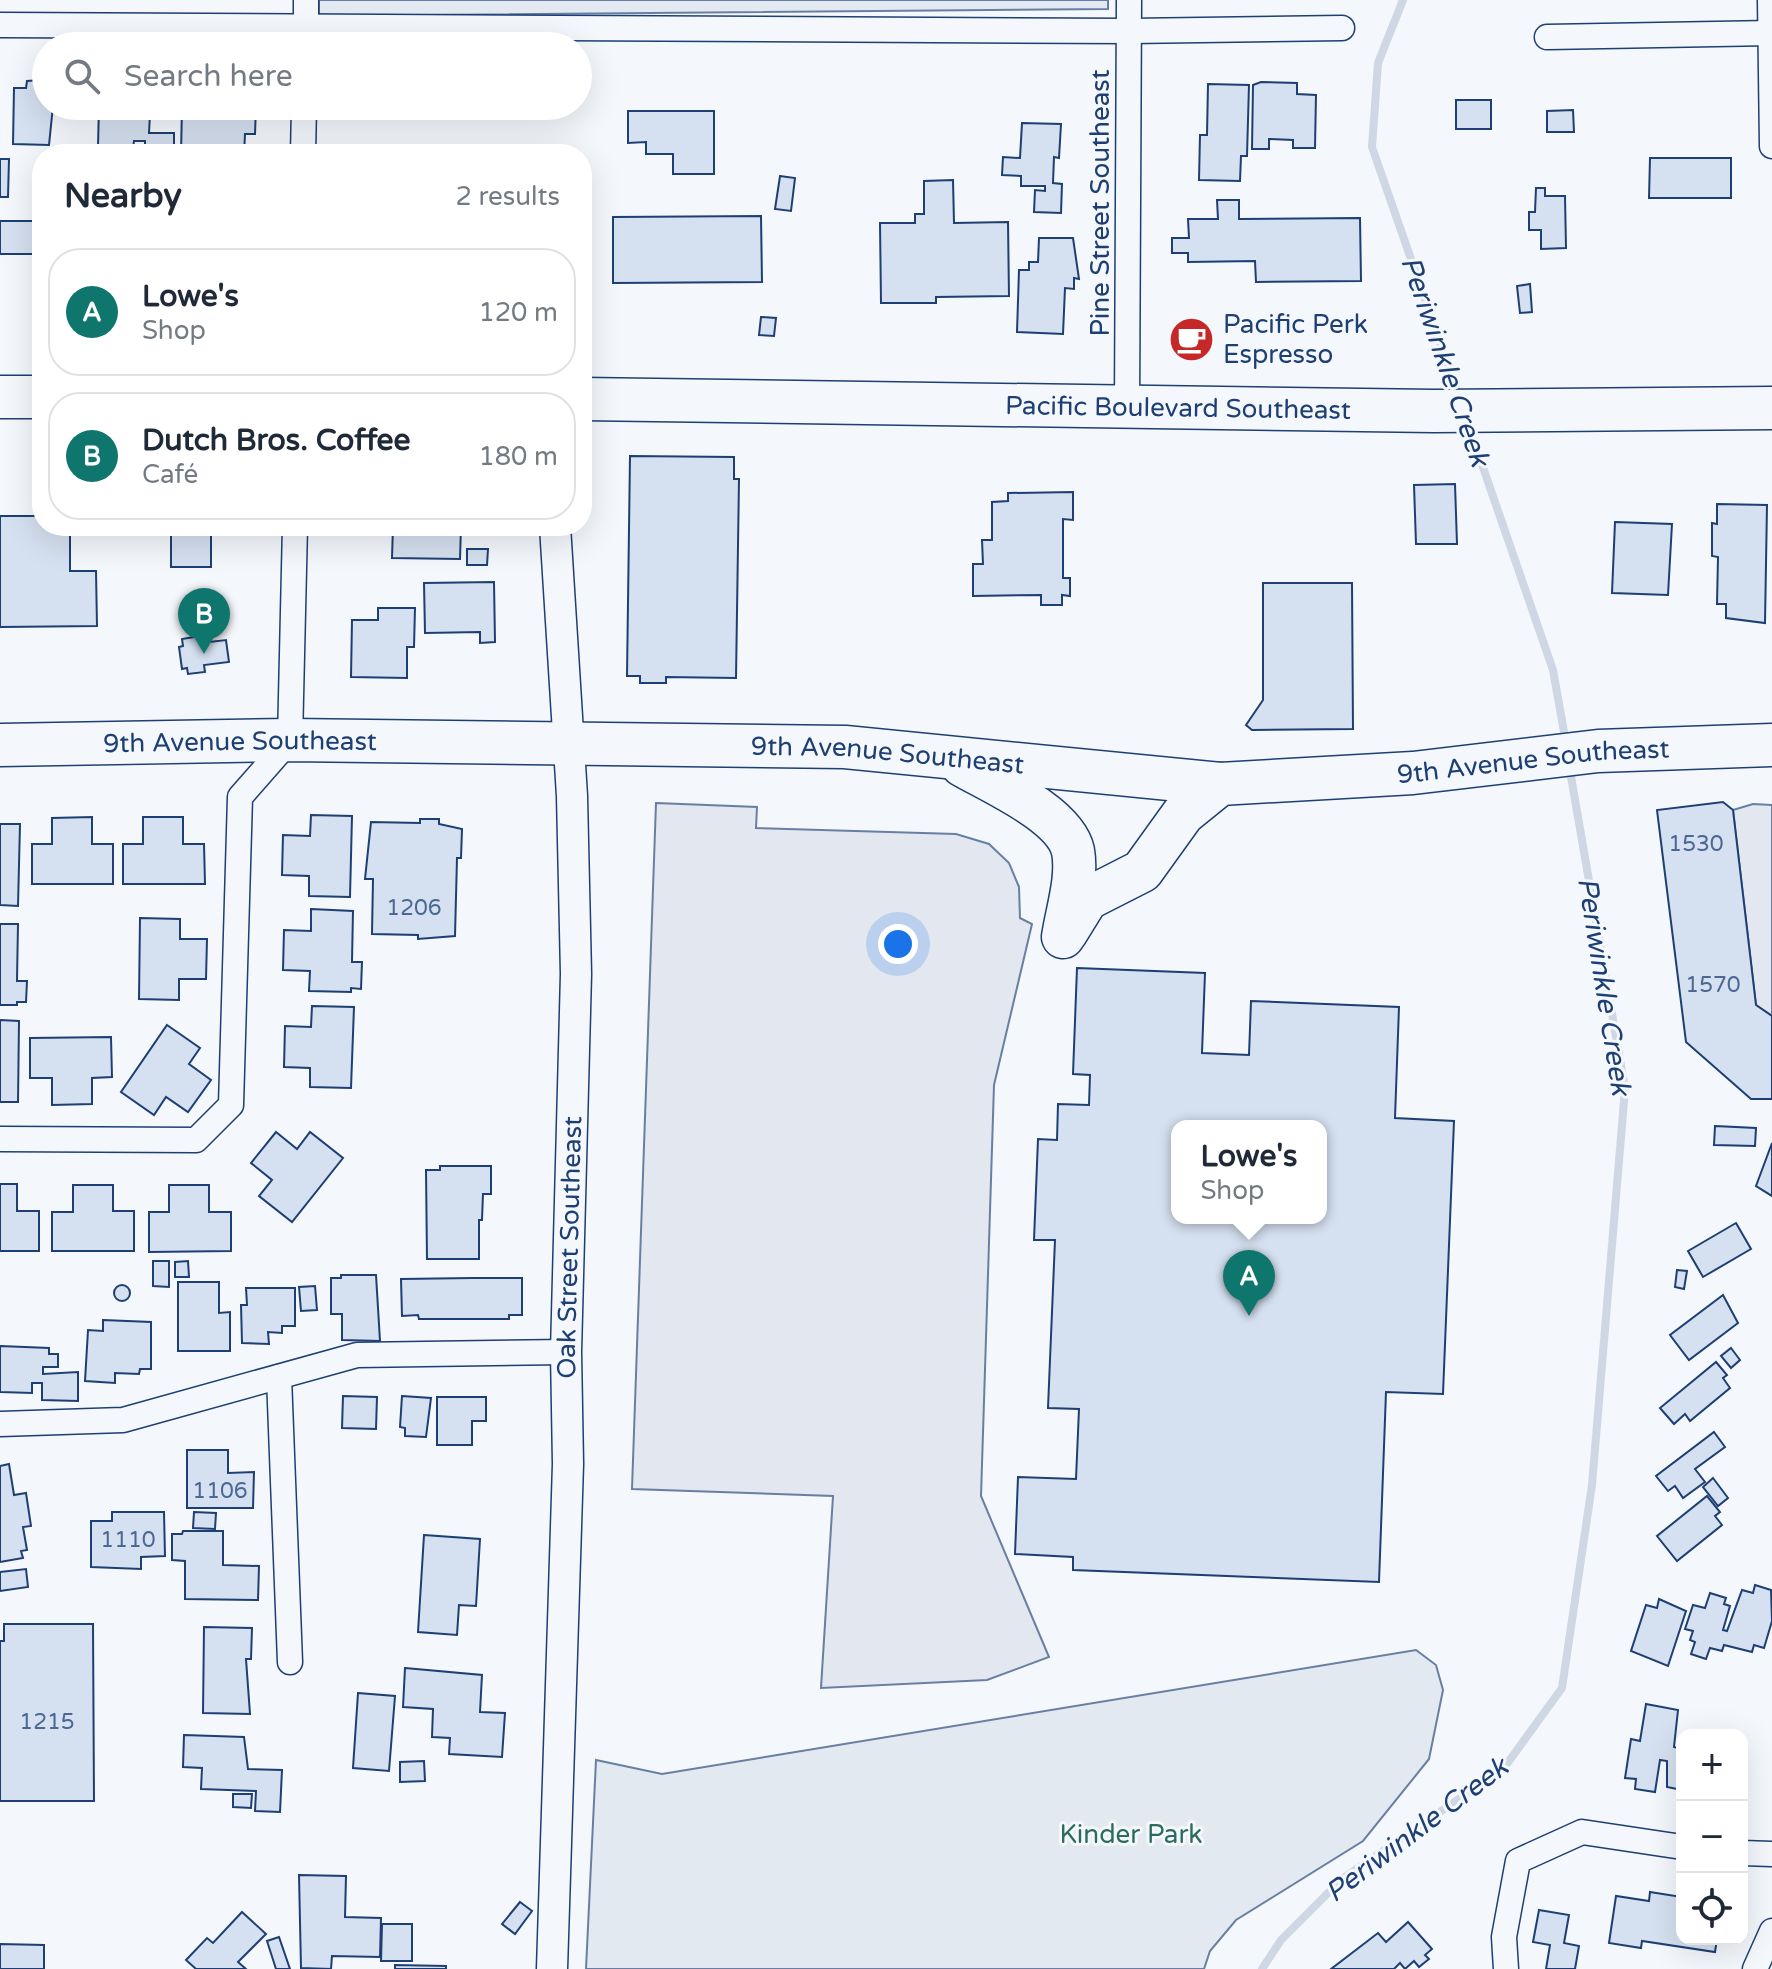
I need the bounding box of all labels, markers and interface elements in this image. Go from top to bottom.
search box [32,32,592,120]
icon: search [60,54,104,98]
text: Search here [124,58,293,95]
street label: Pine Street Southeast [1085,69,1116,337]
text: Nearby [64,176,182,217]
text: 2 results [455,181,560,212]
water label: Periwinkle Creek [1393,252,1498,473]
text: Lowe's [142,278,239,315]
text: A [82,297,102,328]
text: 120 m [478,297,558,328]
place label: Pacific Perk Espresso [1223,309,1368,370]
text: Shop [142,315,206,346]
cafe icon: Pacific Perk Espresso [1168,315,1216,363]
street label: Pacific Boulevard Southeast [1005,390,1351,426]
text: Dutch Bros. Coffee [142,422,411,459]
text: B [83,441,101,472]
text: 180 m [478,441,558,472]
text: Café [142,459,198,490]
pin: B [178,588,230,654]
street label: 9th Avenue Southeast [103,725,377,759]
street label: 9th Avenue Southeast [751,731,1026,781]
street label: 9th Avenue Southeast [1396,734,1670,790]
house number: 1530 [1668,831,1724,857]
water label: Periwinkle Creek [1570,875,1638,1099]
house number: 1206 [386,895,442,921]
your location [878,924,918,964]
house number: 1570 [1685,972,1741,998]
street label: Oak Street Southeast [551,1116,588,1379]
popup [1171,1120,1327,1224]
text: Lowe's [1201,1138,1297,1175]
text: Shop [1201,1175,1264,1206]
pin: A [1223,1250,1275,1316]
house number: 1106 [192,1478,248,1504]
house number: 1110 [100,1527,156,1553]
house number: 1215 [19,1709,75,1735]
map controls [1676,1729,1748,1945]
button: + [1676,1729,1748,1801]
water label: Periwinkle Creek [1318,1749,1516,1910]
button: − [1676,1801,1748,1873]
park label: Kinder Park [1059,1819,1203,1850]
button: locate [1676,1873,1748,1945]

